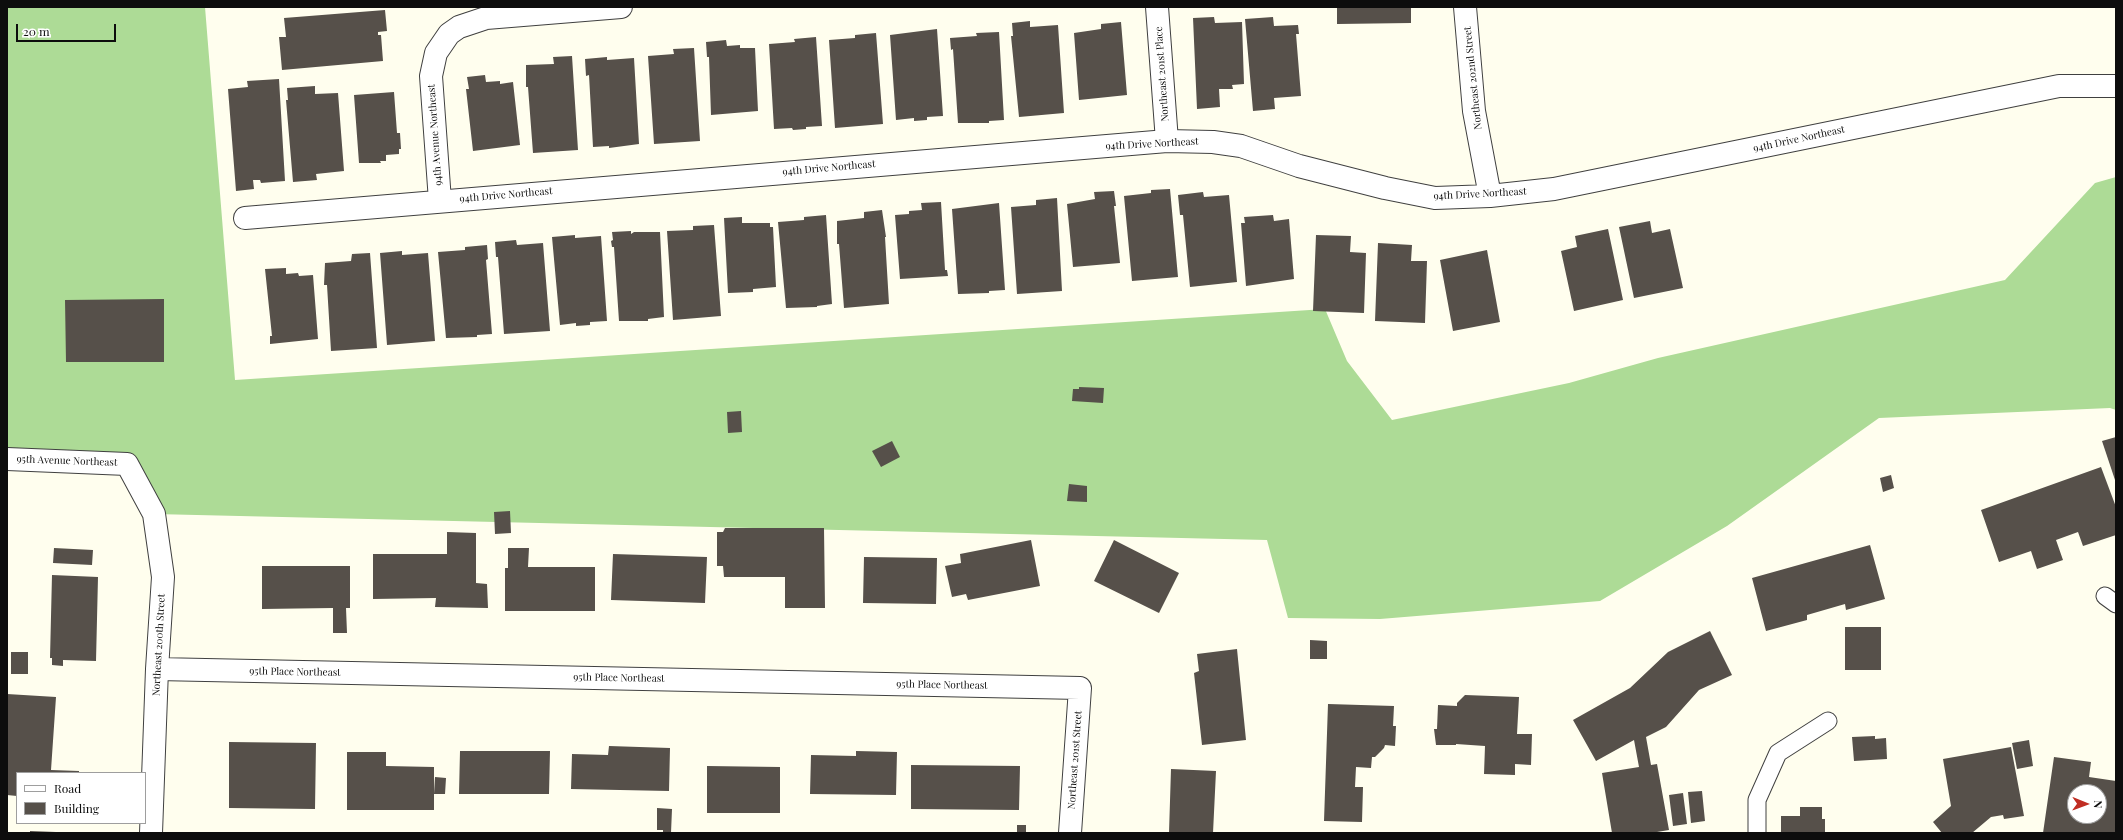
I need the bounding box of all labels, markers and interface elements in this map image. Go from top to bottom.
scale bar [18,16,118,42]
text: 20 m [23,23,50,39]
street label: Northeast 201st Place [1153,26,1171,122]
street label: Northeast 202nd Street [1462,26,1484,130]
street label: 94th Avenue Northeast [425,84,445,186]
street label: 94th Drive Northeast [1752,123,1846,155]
street label: 94th Drive Northeast [1105,136,1199,152]
street label: 94th Drive Northeast [782,158,876,178]
street label: 94th Drive Northeast [459,185,553,205]
street label: 94th Drive Northeast [1433,186,1527,202]
street label: 95th Avenue Northeast [16,453,118,469]
street label: Northeast 200th Street [150,594,168,696]
street label: 95th Place Northeast [249,665,341,679]
street label: 95th Place Northeast [573,671,665,685]
street label: 95th Place Northeast [896,678,988,692]
street label: Northeast 201st Street [1066,710,1084,810]
legend [16,772,146,824]
text: Road [54,780,81,796]
north arrow [2067,784,2107,824]
text: Building [54,800,99,816]
text: N [2091,800,2106,808]

